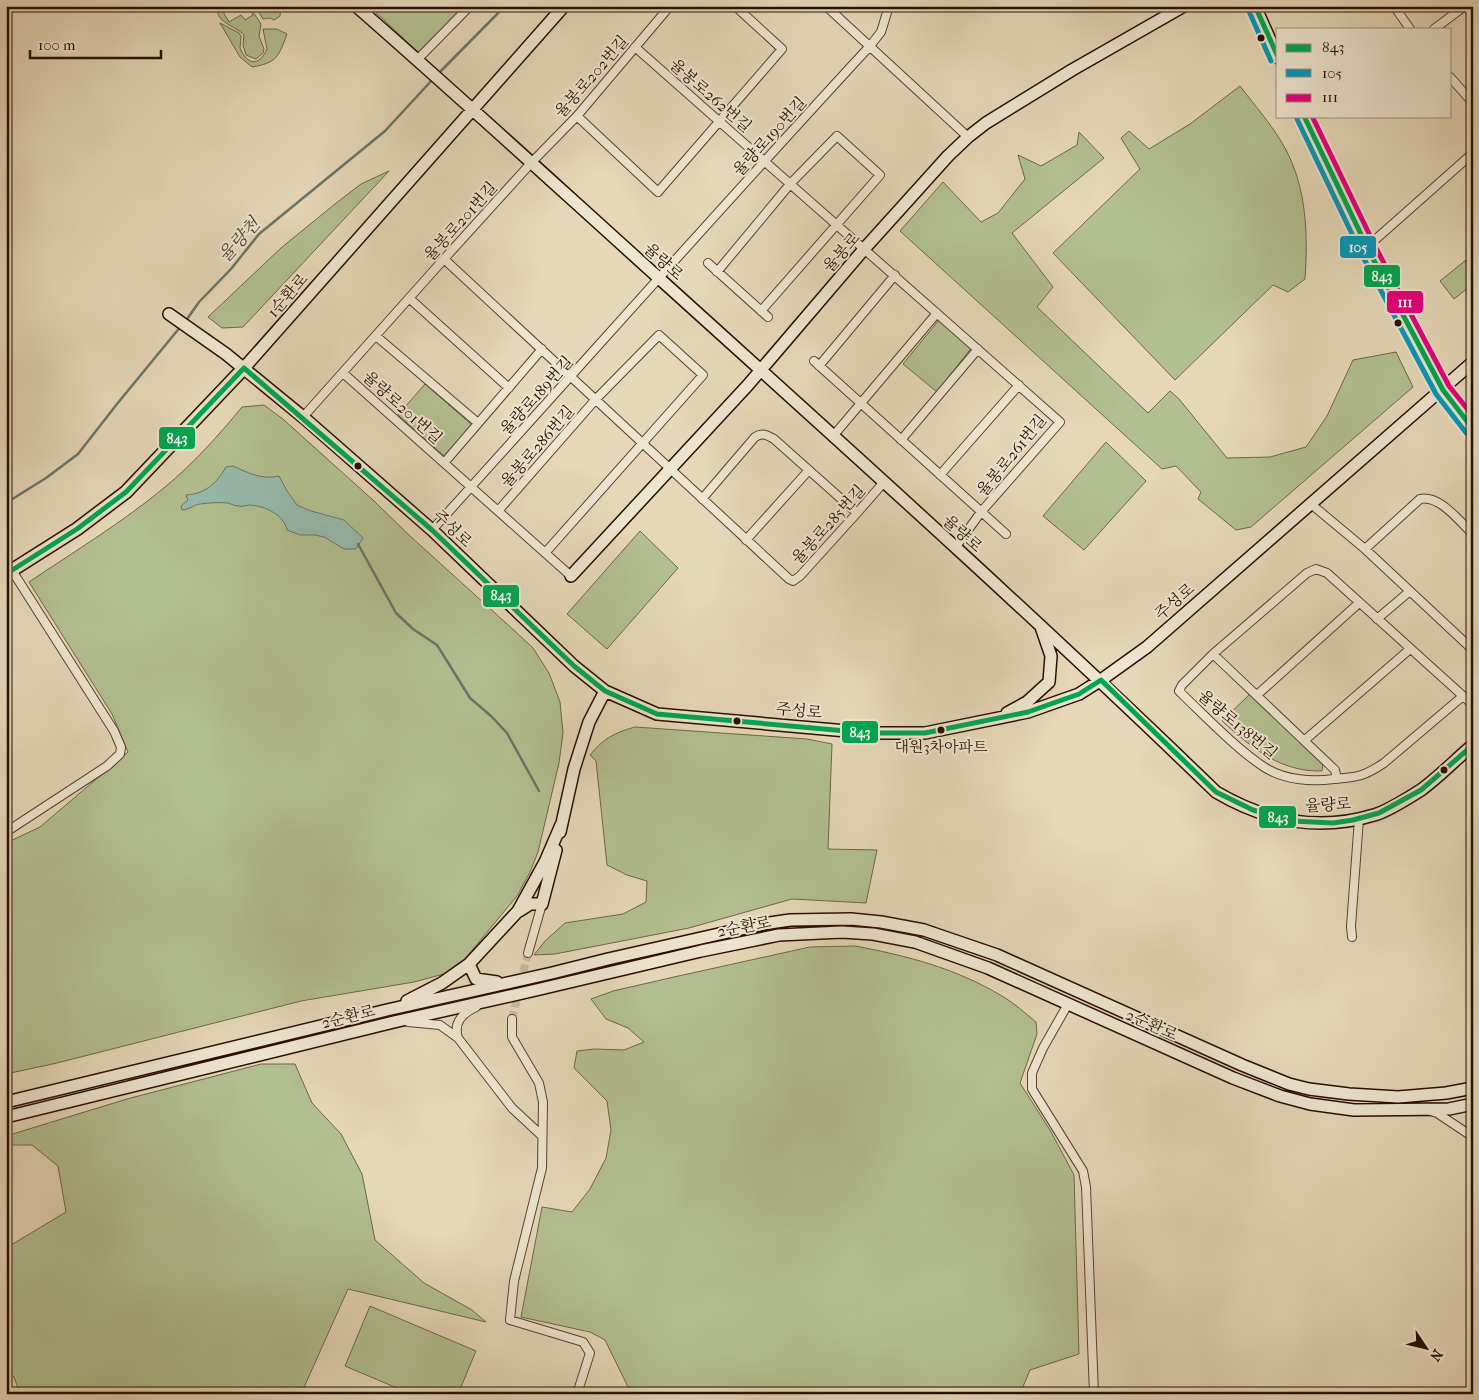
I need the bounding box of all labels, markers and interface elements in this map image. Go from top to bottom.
scale bar [30,28,161,60]
legend [1276,28,1452,118]
street label: 율봉로202번길 [551,31,632,121]
unlabelled marker [1256,33,1266,43]
text: 100 m [38,36,76,54]
text: 843 [1322,38,1344,56]
street label: 율봉로262번길 [666,55,756,136]
text: 105 [1322,64,1342,82]
text: 111 [1322,88,1338,106]
street label: 율량로190번길 [729,93,810,180]
street label: 율봉로201번길 [420,178,501,265]
water label: 율량천 [214,213,266,267]
street label: 율봉로 [819,228,864,276]
line badge: 105 [1339,235,1377,259]
street label: 율량로 [640,239,688,284]
text: 105 [1349,239,1367,256]
line badge: 843 [1363,264,1401,288]
text: 843 [1372,268,1393,285]
street label: 1순환로 [263,269,312,321]
line badge: 111 [1386,290,1424,314]
text: 111 [1398,294,1413,311]
unlabelled marker [1393,318,1403,328]
street label: 율량로189번길 [496,352,577,439]
street label: 율량로201번길 [359,367,446,448]
street label: 율봉로286번길 [497,402,578,491]
street label: 율봉로261번길 [973,411,1050,500]
line badge: 843 [158,426,196,450]
text: 843 [167,430,188,447]
unlabelled marker [353,461,363,471]
street label: 율봉로285번길 [788,481,869,568]
street label: 주성로 [429,506,476,551]
street label: 율량로 [939,511,987,556]
street label: 주성로 [1151,579,1198,624]
line badge: 843 [482,584,520,608]
text: 843 [491,587,512,604]
street label: 율량로138번길 [1194,686,1281,763]
street label: 주성로 [775,699,823,722]
unlabelled marker [732,716,742,726]
line badge: 843 [841,720,879,744]
text: 843 [850,724,871,741]
marker: 대원3차아파트 [936,725,946,735]
place label: 대원3차아파트 [894,738,988,756]
unlabelled marker [1439,765,1449,775]
street label: 율량로 [1304,794,1352,815]
line badge: 843 [1258,805,1297,829]
text: 843 [1268,809,1289,826]
street label: 2순환로 [715,912,773,941]
street label: 2순환로 [319,1001,377,1032]
street label: 2순환로 [1123,1005,1181,1044]
north arrow [1402,1322,1452,1372]
text: N [1426,1346,1446,1365]

